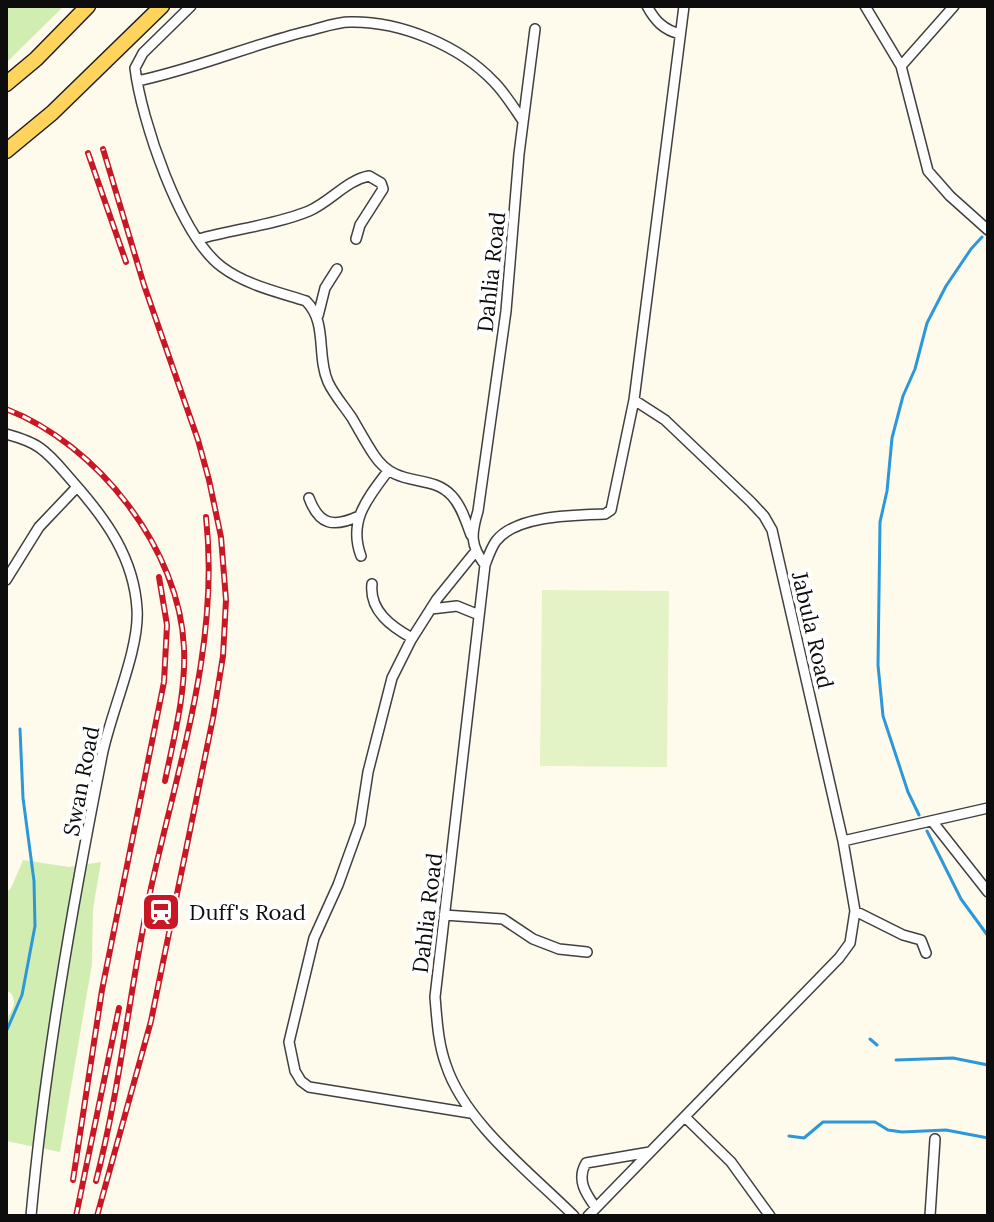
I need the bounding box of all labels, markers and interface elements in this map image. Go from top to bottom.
street label: Dahlia Road [471,210,511,334]
street label: Jabula Road [786,568,840,691]
street label: Swan Road [57,724,105,838]
street label: Dahlia Road [406,851,448,975]
station icon: Duff's Road [140,891,182,933]
place label: Duff's Road [189,898,306,926]

